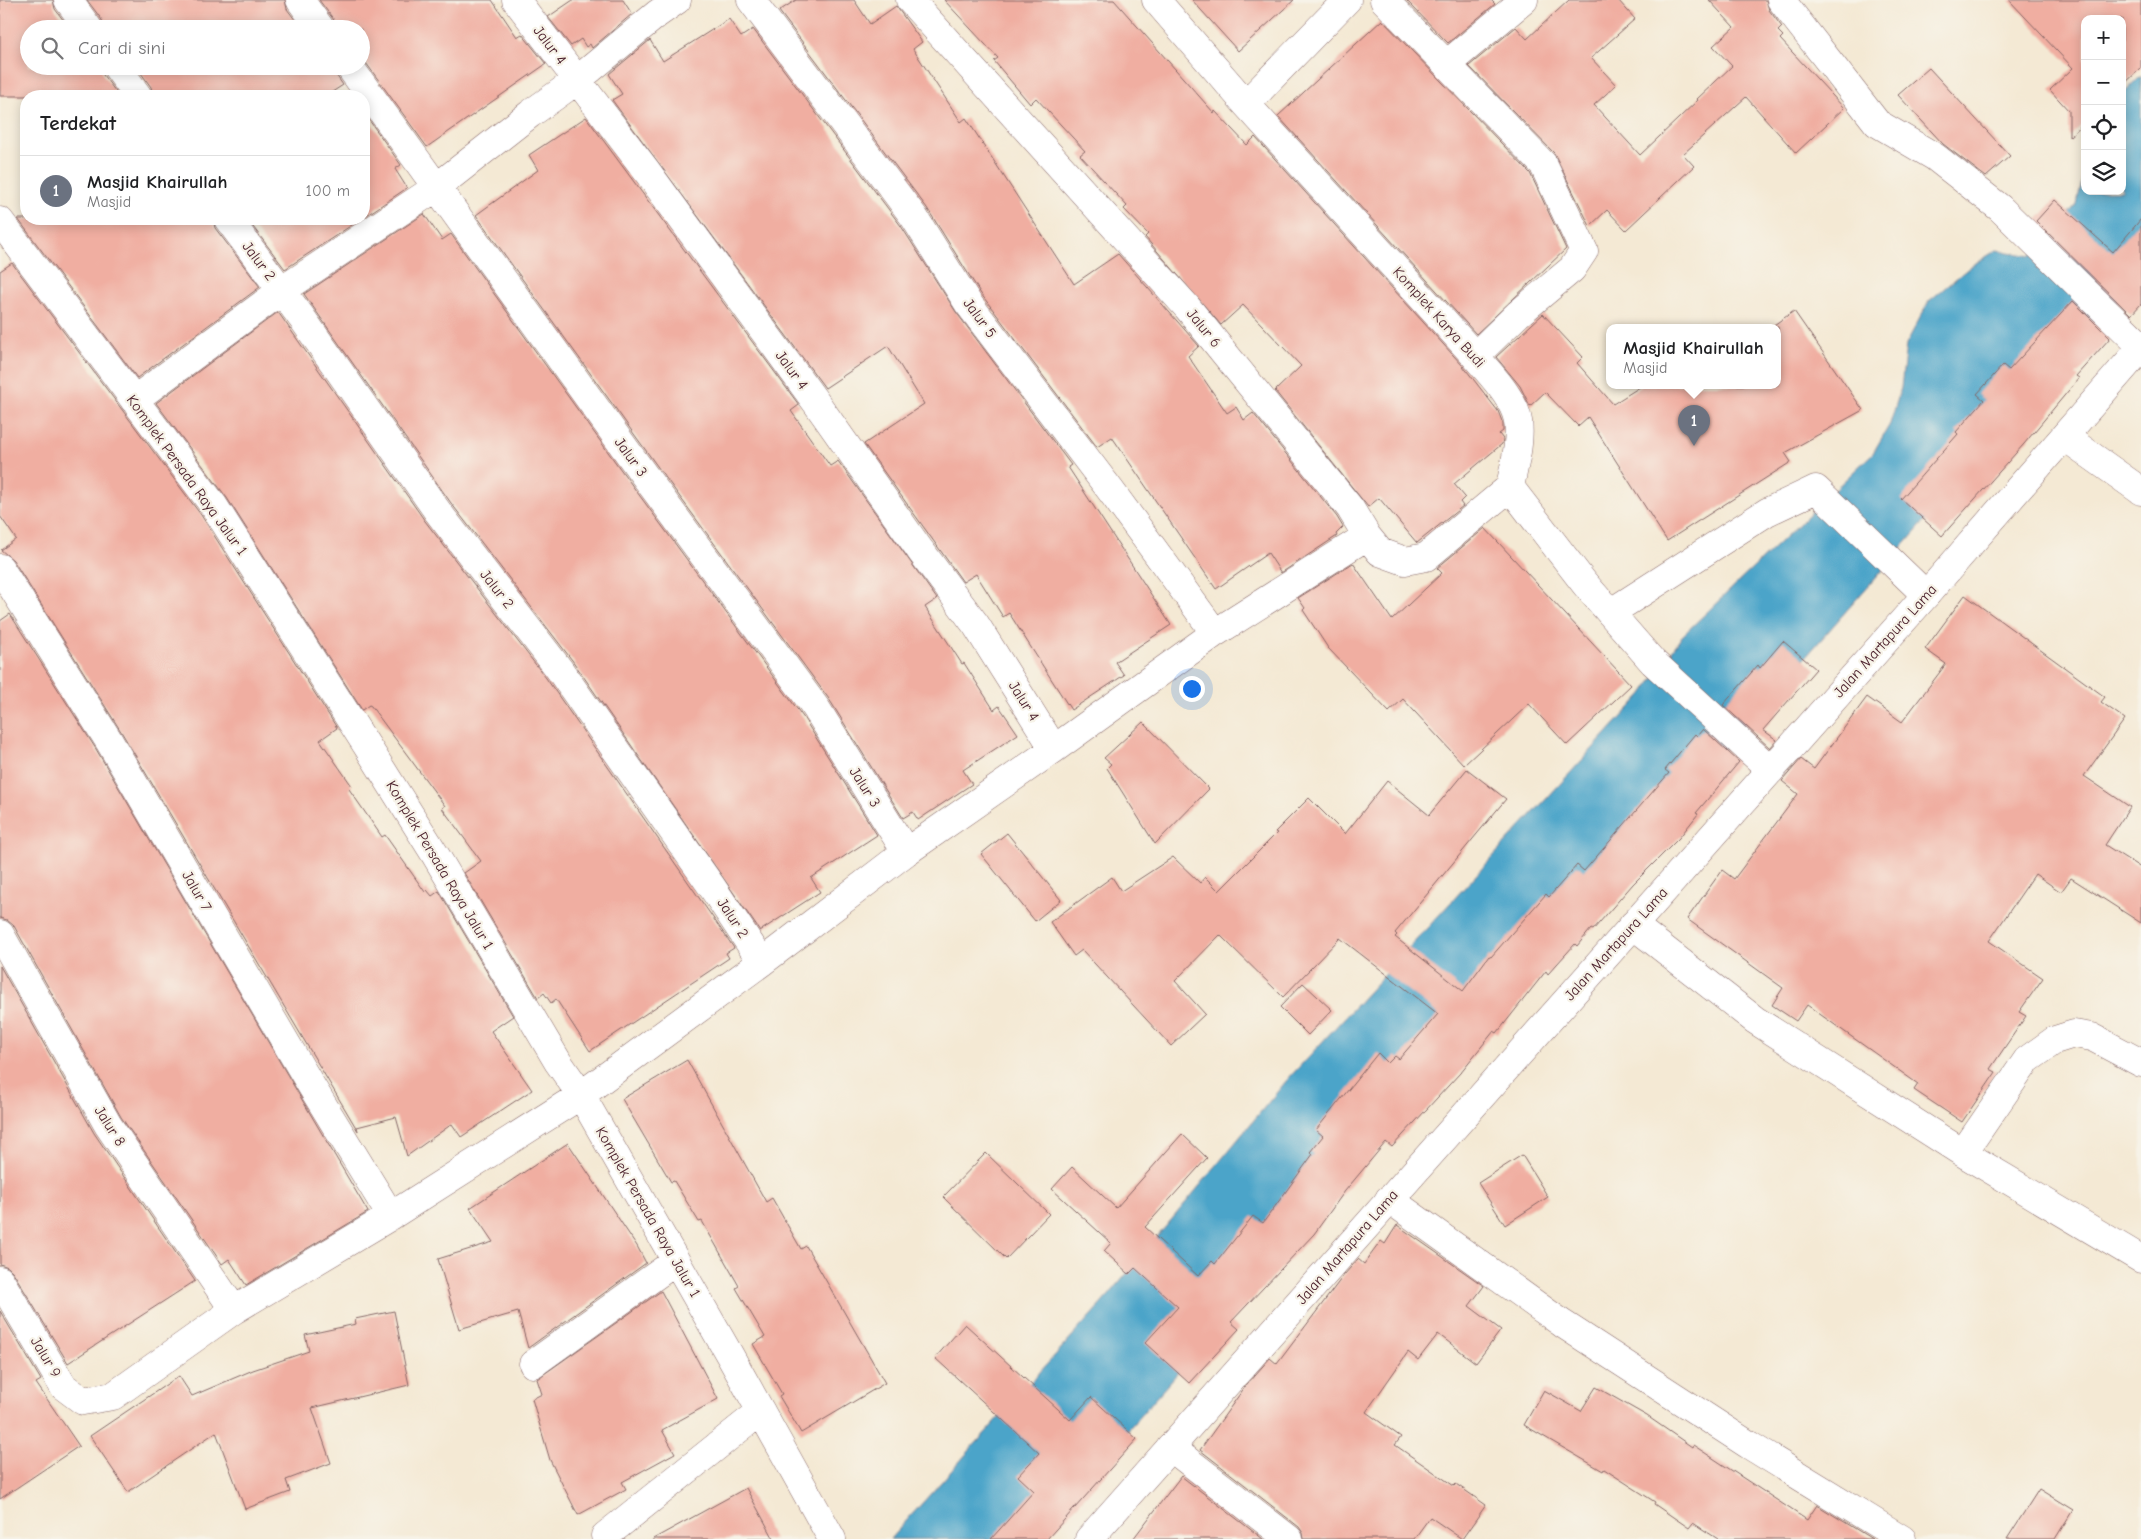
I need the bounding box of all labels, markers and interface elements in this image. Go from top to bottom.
map controls [2081,15,2126,195]
button: + [2081,15,2126,60]
search box [20,20,370,75]
street label: Jalur 4 [530,22,570,68]
icon: search [38,34,66,62]
text: Cari di sini [78,37,165,59]
button: − [2081,60,2126,105]
button: locate [2081,105,2126,150]
text: Terdekat [40,111,116,135]
button: layers [2081,150,2126,195]
text: Masjid Khairullah [87,171,227,193]
text: 1 [53,182,59,200]
text: 100 m [306,182,350,200]
text: Masjid [87,193,131,211]
street label: Jalur 2 [238,238,280,284]
street label: Komplek Karya Budi [1389,263,1489,371]
street label: Jalur 5 [960,295,1000,341]
street label: Jalur 6 [1183,305,1225,351]
popup [1606,324,1781,389]
text: Masjid Khairullah [1623,337,1764,359]
street label: Jalur 4 [772,347,812,393]
text: Masjid [1623,359,1667,377]
street label: Komplek Persada Raya Jalur 1 [123,391,251,559]
pin: 1 [1678,405,1710,446]
street label: Jalur 3 [611,434,651,480]
street label: Jalur 2 [476,566,518,612]
street label: Jalan Martapura Lama [1829,581,1941,701]
your location [1179,676,1205,702]
street label: Jalur 4 [1005,678,1043,724]
street label: Jalur 3 [846,764,884,810]
street label: Komplek Persada Raya Jalur 1 [382,777,498,953]
street label: Jalur 7 [178,868,216,914]
street label: Jalan Martapura Lama [1560,884,1672,1004]
street label: Jalur 2 [713,894,753,942]
street label: Jalur 8 [91,1102,129,1150]
street label: Komplek Persada Raya Jalur 1 [592,1124,704,1300]
street label: Jalan Martapura Lama [1292,1186,1402,1308]
street label: Jalur 9 [27,1333,65,1381]

